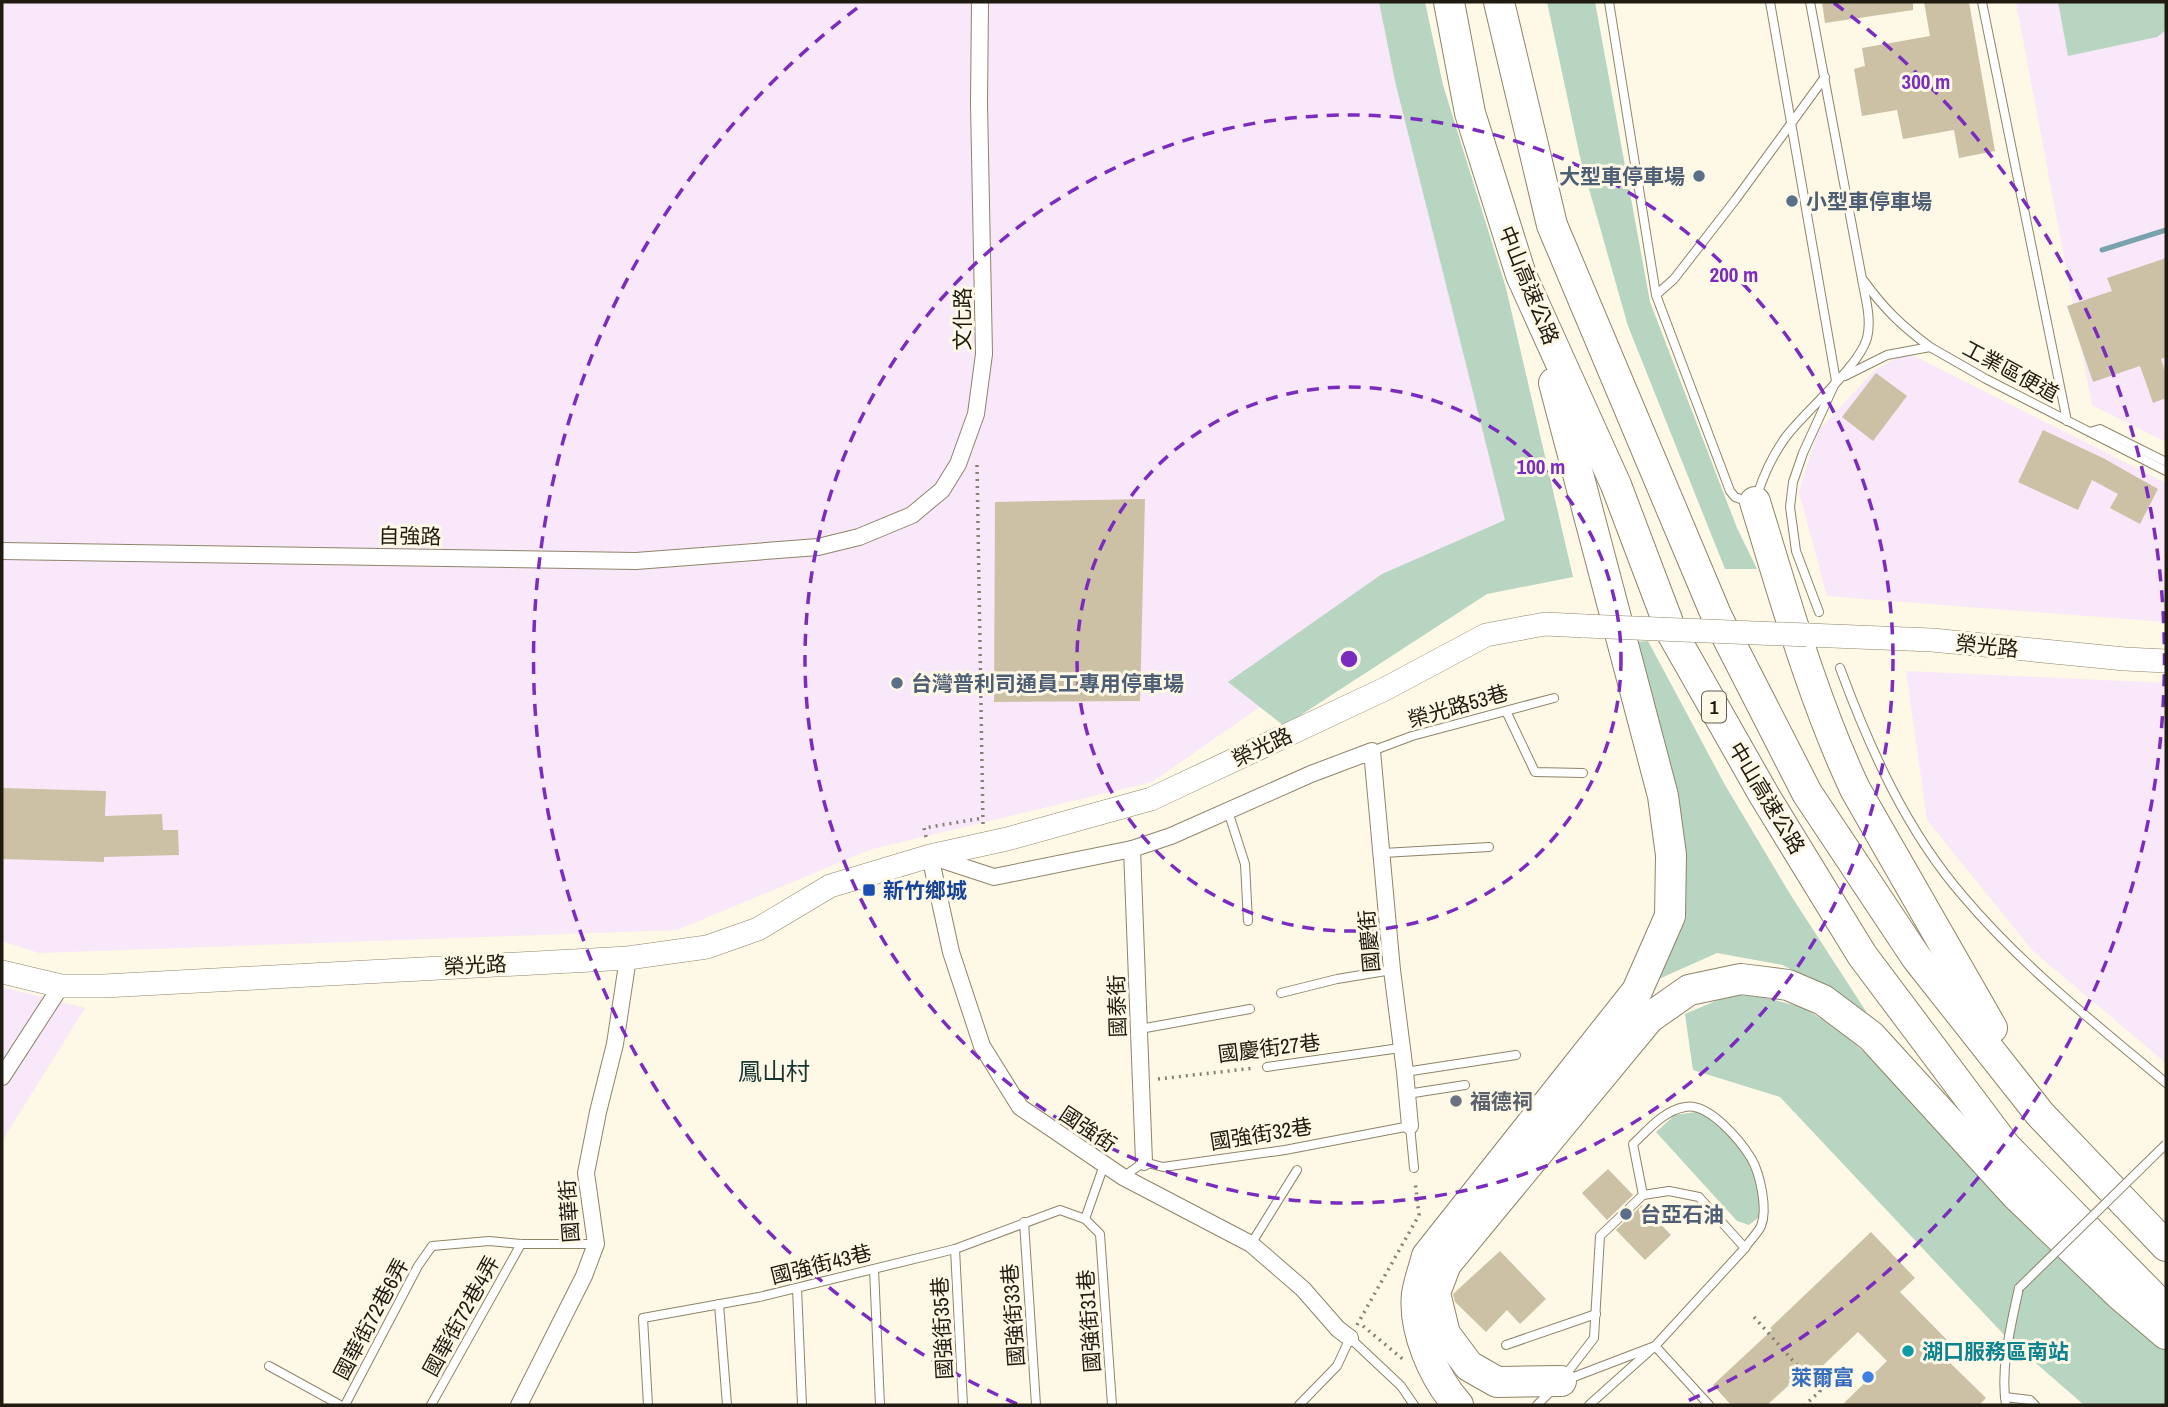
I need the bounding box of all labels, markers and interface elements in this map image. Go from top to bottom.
text: 300 m [1902,67,1950,96]
place label: 大型車停車場 [1559,162,1685,191]
marker: 大型車停車場 [1691,168,1707,184]
place label: 小型車停車場 [1806,187,1932,216]
marker: 小型車停車場 [1784,193,1800,209]
street label: 中山高速公路 [1492,221,1566,349]
text: 200 m [1710,260,1758,289]
street label: 文化路 [948,288,977,351]
street label: 工業區便道 [1958,334,2064,408]
text: 100 m [1517,452,1565,481]
street label: 自強路 [378,521,442,551]
street label: 榮光路 [1954,628,2020,664]
centre of rings [1337,647,1361,671]
place label: 台灣普利司通員工專用停車場 [911,669,1184,698]
marker: 台灣普利司通員工專用停車場 [889,675,905,691]
street label: 榮光路53巷 [1404,678,1512,734]
road number: 1 [1702,692,1726,722]
street label: 榮光路 [1227,721,1297,773]
street label: 中山高速公路 [1722,737,1812,859]
place label: 新竹鄉城 [883,876,967,905]
marker: 新竹鄉城 [861,882,877,898]
street label: 國慶街 [1352,908,1386,974]
street label: 榮光路 [443,949,507,981]
street label: 國泰街 [1101,974,1133,1038]
street label: 國慶街27巷 [1216,1027,1322,1069]
district label: 鳳山村 [738,1055,810,1087]
place label: 福德祠 [1470,1087,1533,1116]
marker: 福德祠 [1448,1093,1464,1109]
street label: 國強街 [1054,1099,1122,1159]
street label: 國強街32巷 [1208,1112,1314,1156]
street label: 國華街 [552,1179,586,1243]
place label: 台亞石油 [1640,1200,1724,1229]
marker: 台亞石油 [1618,1206,1634,1222]
street label: 國強街43巷 [767,1237,875,1291]
street label: 國華街72巷4弄 [416,1250,506,1382]
street label: 國華街72巷6弄 [327,1253,415,1385]
street label: 國強街33巷 [995,1263,1031,1367]
street label: 國強街31巷 [1071,1269,1107,1373]
street label: 國強街35巷 [925,1276,959,1380]
place label: 湖口服務區南站 [1922,1337,2069,1366]
marker: 湖口服務區南站 [1900,1343,1916,1359]
place label: 萊爾富 [1791,1363,1854,1392]
marker: 萊爾富 [1860,1369,1876,1385]

